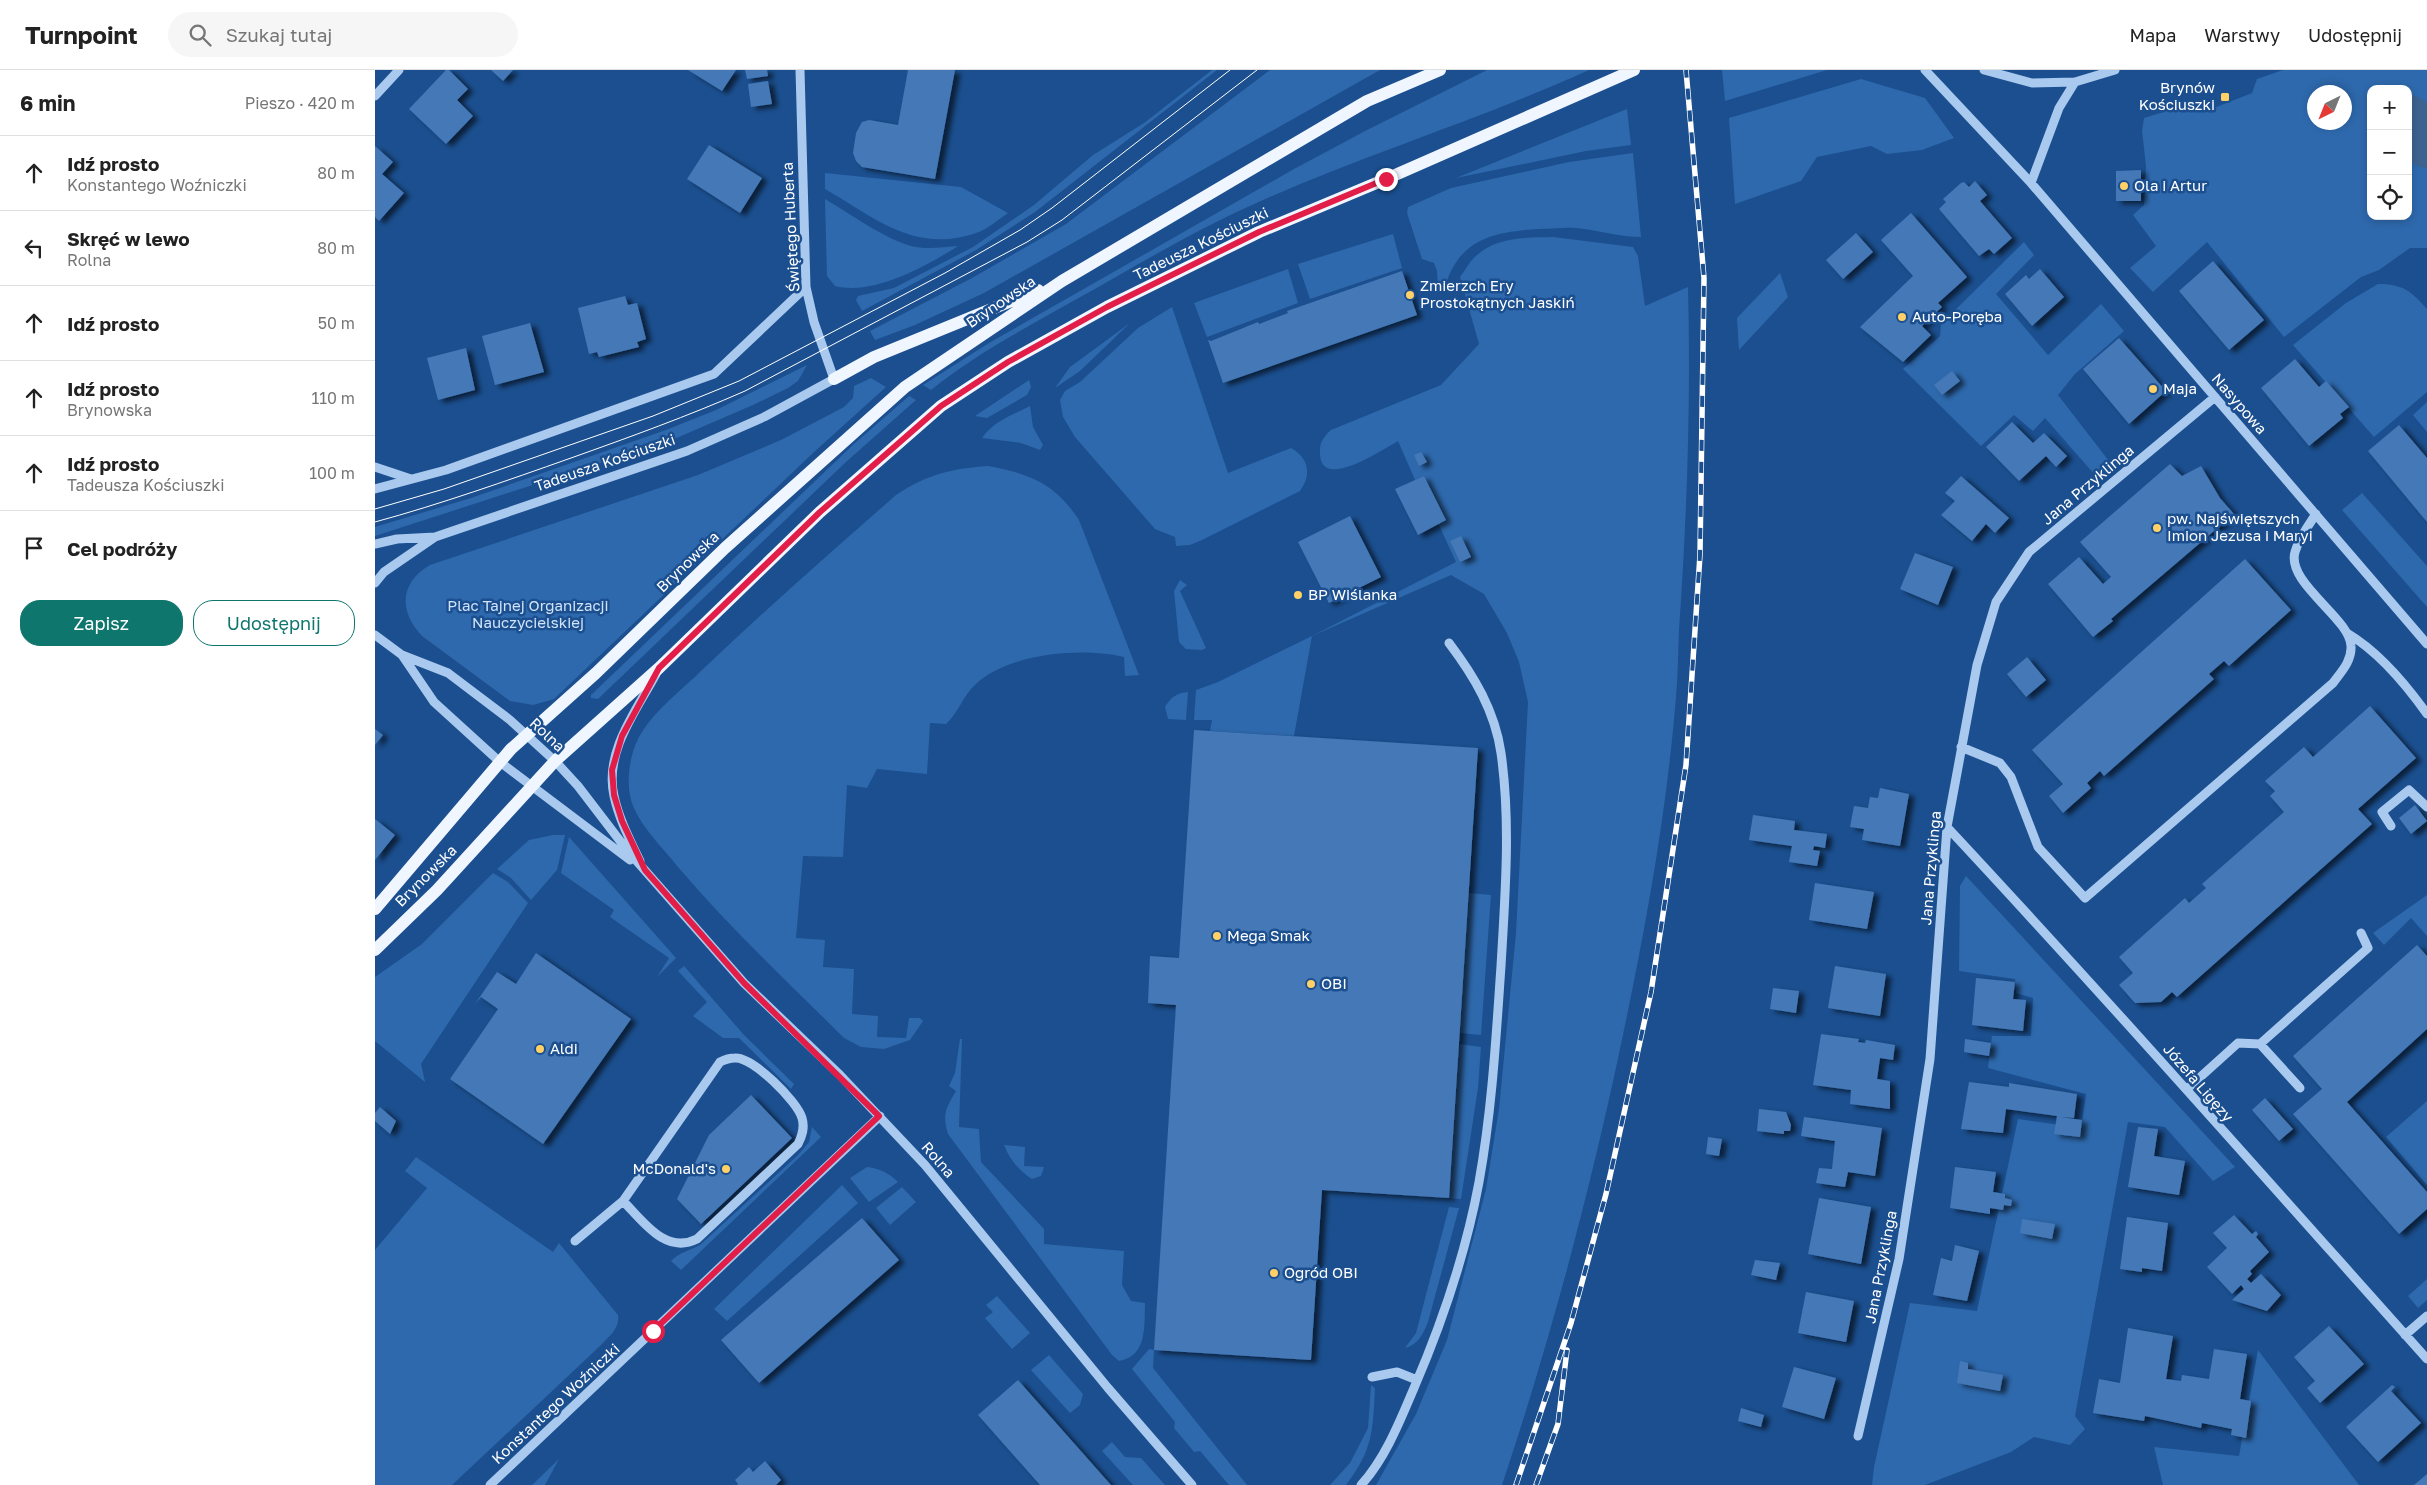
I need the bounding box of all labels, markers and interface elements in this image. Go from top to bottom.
search box [168,12,518,57]
text: Turnpoint [25,20,138,49]
icon: search [186,21,214,49]
text: Szukaj tutaj [226,23,332,46]
text: Mapa [2129,24,2176,46]
text: Warstwy [2204,24,2280,46]
text: Udostępnij [2308,24,2402,46]
place label: Brynów Kościuszki [2139,78,2215,113]
north arrow [2307,85,2352,130]
map controls [2367,85,2412,220]
button: + [2367,85,2412,130]
text: 6 min [20,90,75,116]
marker: Brynów Kościuszki [2219,91,2231,103]
text: Pieszo · 420 m [245,93,355,113]
button: − [2367,130,2412,175]
text: Idź prosto [67,152,159,175]
icon: ahead [20,159,48,187]
street label: Świętego Huberta [778,162,802,292]
text: 80 m [317,163,355,183]
route end [1375,168,1398,191]
text: Konstantego Woźniczki [67,175,247,195]
button: locate [2367,175,2412,220]
place label: Ola i Artur [2134,176,2207,194]
marker: Ola i Artur [2118,180,2130,192]
street label: Tadeusza Kościuszki [1130,203,1271,284]
text: Skręć w lewo [67,227,190,250]
icon: left [20,234,48,262]
text: 80 m [317,238,355,258]
text: Rolna [67,250,111,270]
street label: Brynowska [962,271,1039,331]
place label: Zmierzch Ery Prostokątnych Jaskiń [1420,276,1575,311]
marker: Zmierzch Ery Prostokątnych Jaskiń [1404,289,1416,301]
place label: Auto-Poręba [1912,307,2002,325]
icon: ahead [20,309,48,337]
marker: Auto-Poręba [1896,311,1908,323]
text: Idź prosto [67,312,159,335]
text: 50 m [318,313,355,333]
street label: Nasypowa [2208,369,2271,437]
text: Idź prosto [67,377,159,400]
place label: Maja [2163,379,2197,397]
marker: Maja [2147,383,2159,395]
icon: ahead [20,384,48,412]
text: 110 m [311,388,355,408]
text: Brynowska [67,400,152,420]
street label: Tadeusza Kościuszki [532,430,677,495]
street label: Jana Przyklinga [2038,441,2137,528]
text: Idź prosto [67,452,159,475]
icon: ahead [20,459,48,487]
text: 100 m [309,463,355,483]
text: Tadeusza Kościuszki [67,475,224,495]
place label: pw. Najświętszych Imion Jezusa i Maryi [2167,509,2313,544]
marker: pw. Najświętszych Imion Jezusa i Maryi [2151,522,2163,534]
street label: Brynowska [652,527,722,595]
icon: arrive [20,534,48,562]
text: Cel podróży [67,537,177,560]
place label: BP Wiślanka [1308,585,1397,603]
marker: BP Wiślanka [1292,589,1304,601]
park label: Plac Tajnej Organizacji Nauczycielskiej [447,596,609,631]
button: Zapisz [20,600,183,646]
button: Udostępnij [193,600,355,646]
street label: Rolna [526,714,569,755]
street label: Jana Przyklinga [1916,810,1944,926]
street label: Brynowska [391,841,460,910]
place label: Mega Smak [1227,926,1310,944]
marker: Mega Smak [1211,930,1223,942]
place label: OBI [1321,974,1347,992]
marker: OBI [1305,978,1317,990]
place label: Aldi [550,1039,578,1057]
street label: Józefa Ligęzy [2160,1040,2238,1126]
marker: Aldi [534,1043,546,1055]
street label: Rolna [918,1138,959,1181]
place label: McDonald's [633,1159,716,1177]
marker: McDonald's [720,1163,732,1175]
street label: Jana Przyklinga [1860,1209,1900,1325]
place label: Ogród OBI [1284,1263,1358,1281]
marker: Ogród OBI [1268,1267,1280,1279]
route start [642,1320,665,1343]
street label: Konstantego Woźniczki [488,1339,623,1467]

